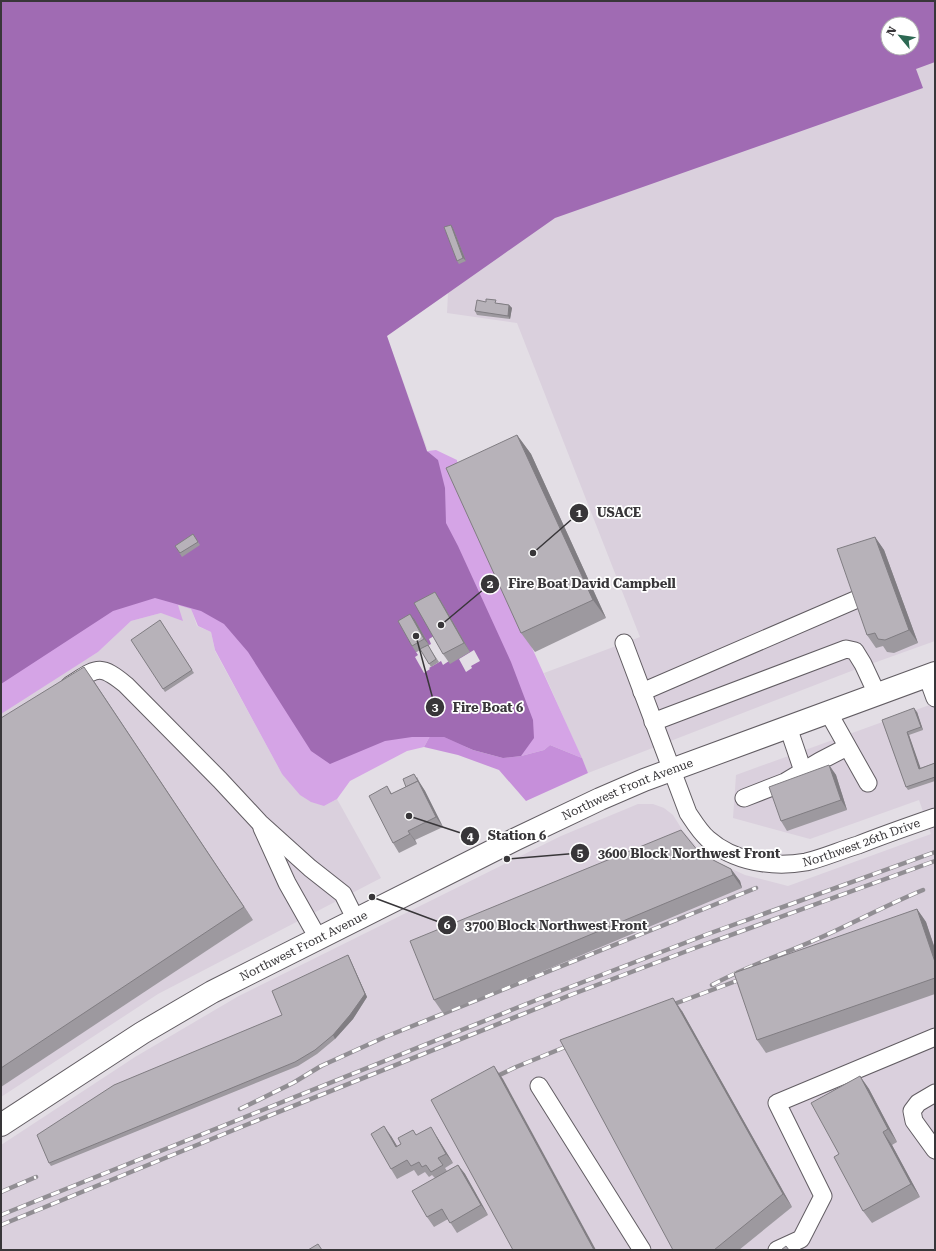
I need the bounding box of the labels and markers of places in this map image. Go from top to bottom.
callout: USACE [569,500,649,525]
callout: Fire Boat David Campbell [480,571,684,596]
callout: Fire Boat 6 [425,694,531,719]
callout: Station 6 [460,823,555,848]
callout: 3600 Block Northwest Front [570,840,788,865]
callout: 3700 Block Northwest Front [437,913,655,938]

